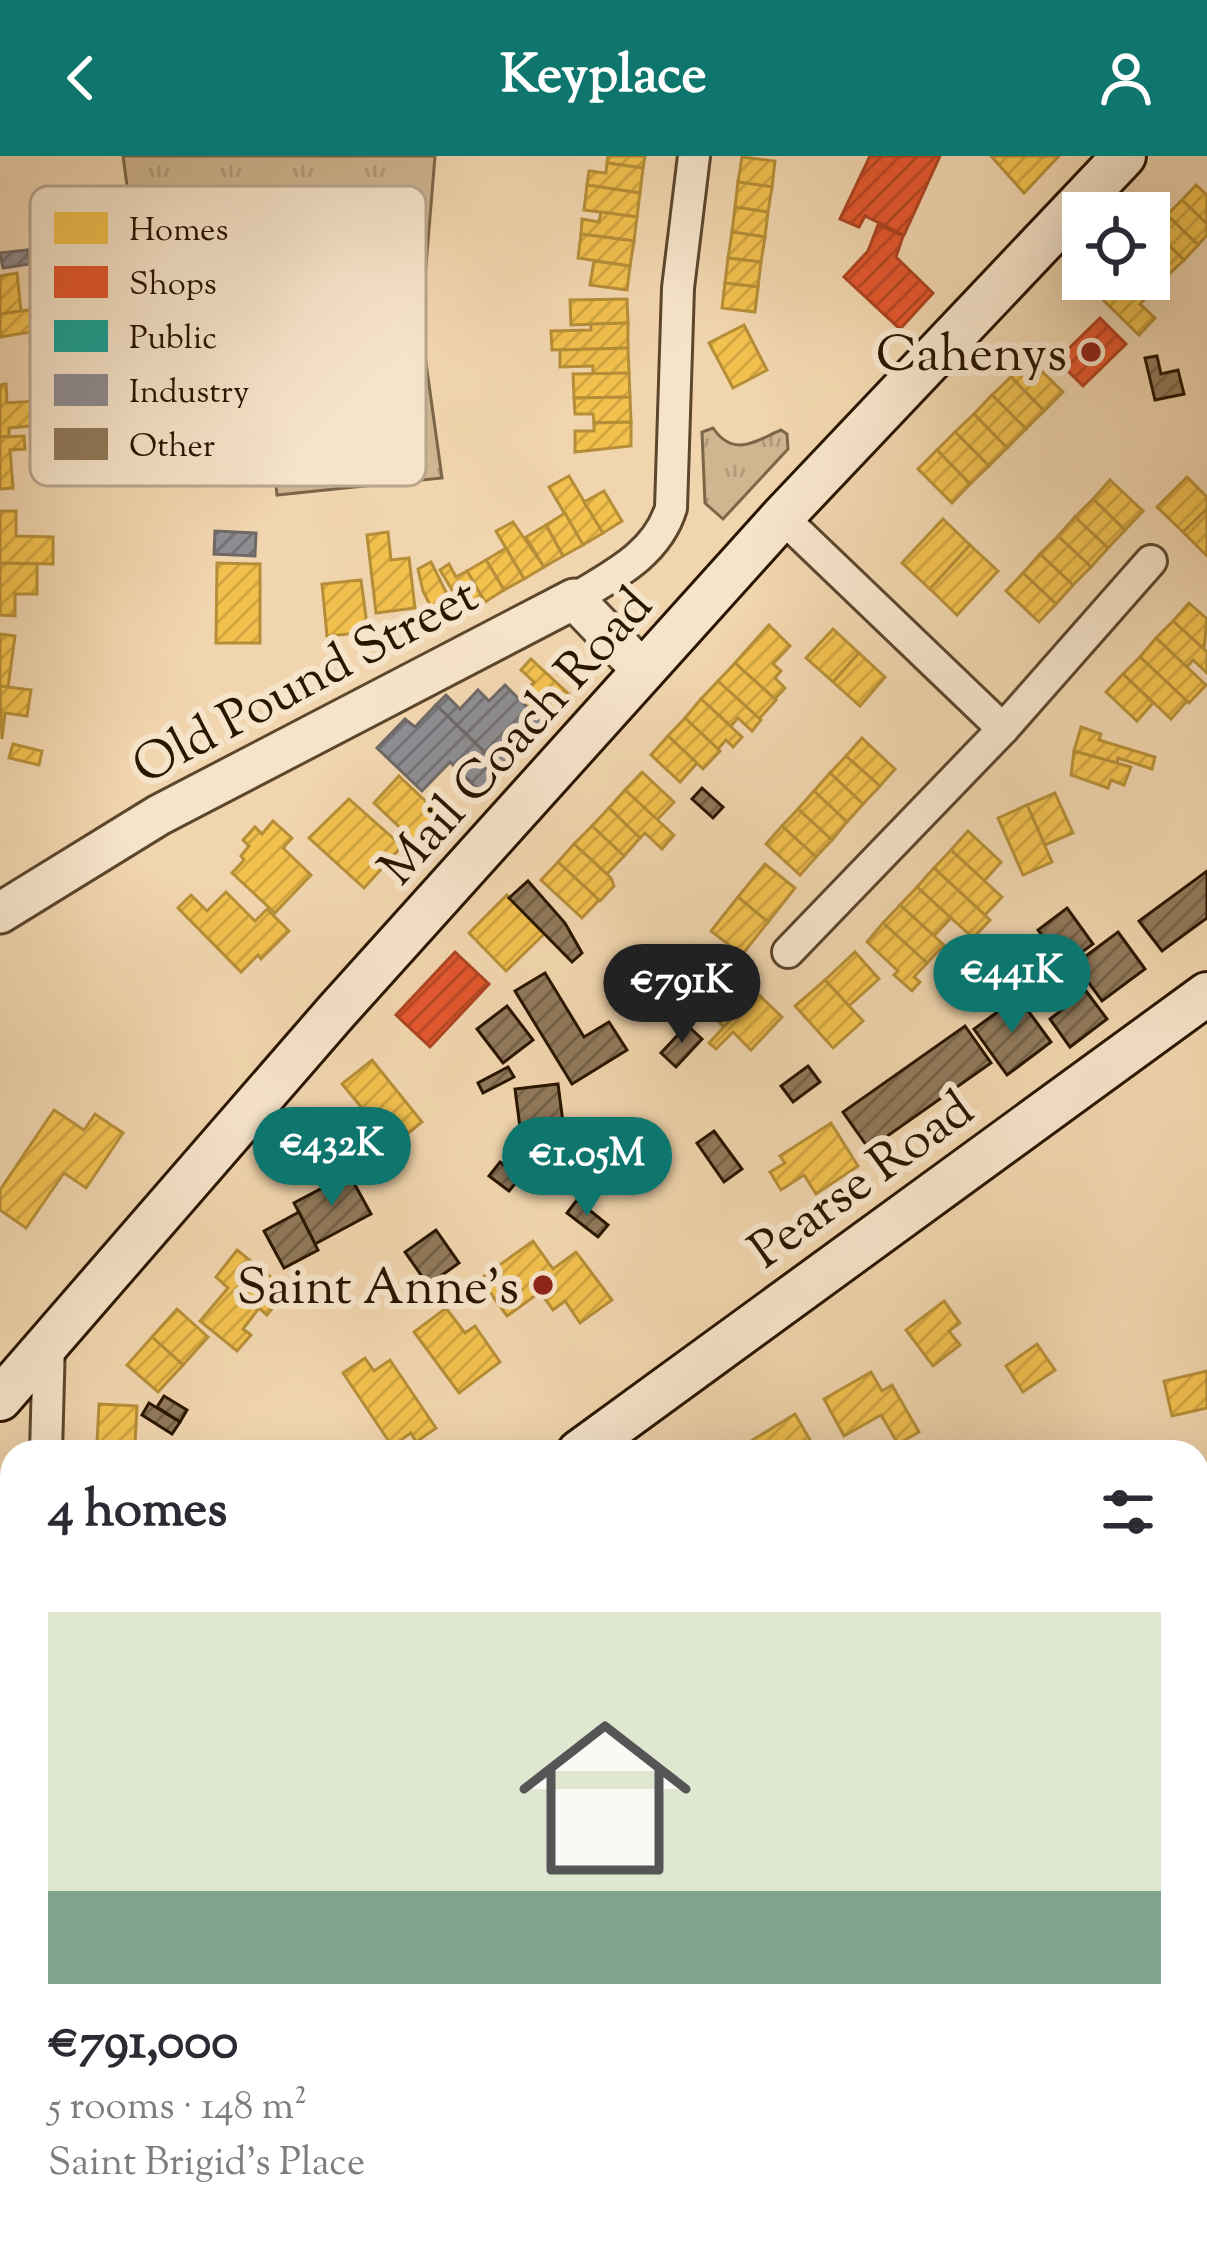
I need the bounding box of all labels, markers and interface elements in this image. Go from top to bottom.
text: Keyplace [500,39,707,117]
icon: back [48,45,114,111]
icon: person [1093,45,1159,111]
legend [30,186,426,486]
map controls [1062,192,1170,300]
button: locate [1062,192,1170,300]
text: Homes [129,208,228,256]
text: Shops [129,262,217,310]
text: Public [129,316,217,364]
place label: Cahenys [876,321,1067,394]
marker: Cahenys [1078,339,1104,365]
text: Industry [129,370,249,418]
text: Other [129,424,215,472]
street label: Old Pound Street [121,562,492,806]
street label: Mail Coach Road [364,574,672,904]
pin: €441K [928,934,1096,1036]
pin: €791K [598,944,766,1046]
text: €441K [960,945,1064,1001]
text: €791K [630,955,734,1011]
street label: Pearse Road [736,1076,991,1289]
pin: €432K [248,1107,416,1209]
pin: €1.05M [489,1117,685,1219]
text: €432K [280,1118,384,1174]
text: €1.05M [529,1128,645,1184]
place label: Saint Anne's [237,1254,519,1327]
marker: Saint Anne's [530,1272,556,1298]
text: 4 homes [48,1476,227,1549]
icon: filters [1095,1479,1161,1545]
icon: home [497,1690,713,1906]
text: €791,000 [48,2008,238,2081]
text: 5 rooms · 148 m² [48,2081,307,2137]
text: Saint Brigid's Place [48,2137,365,2193]

